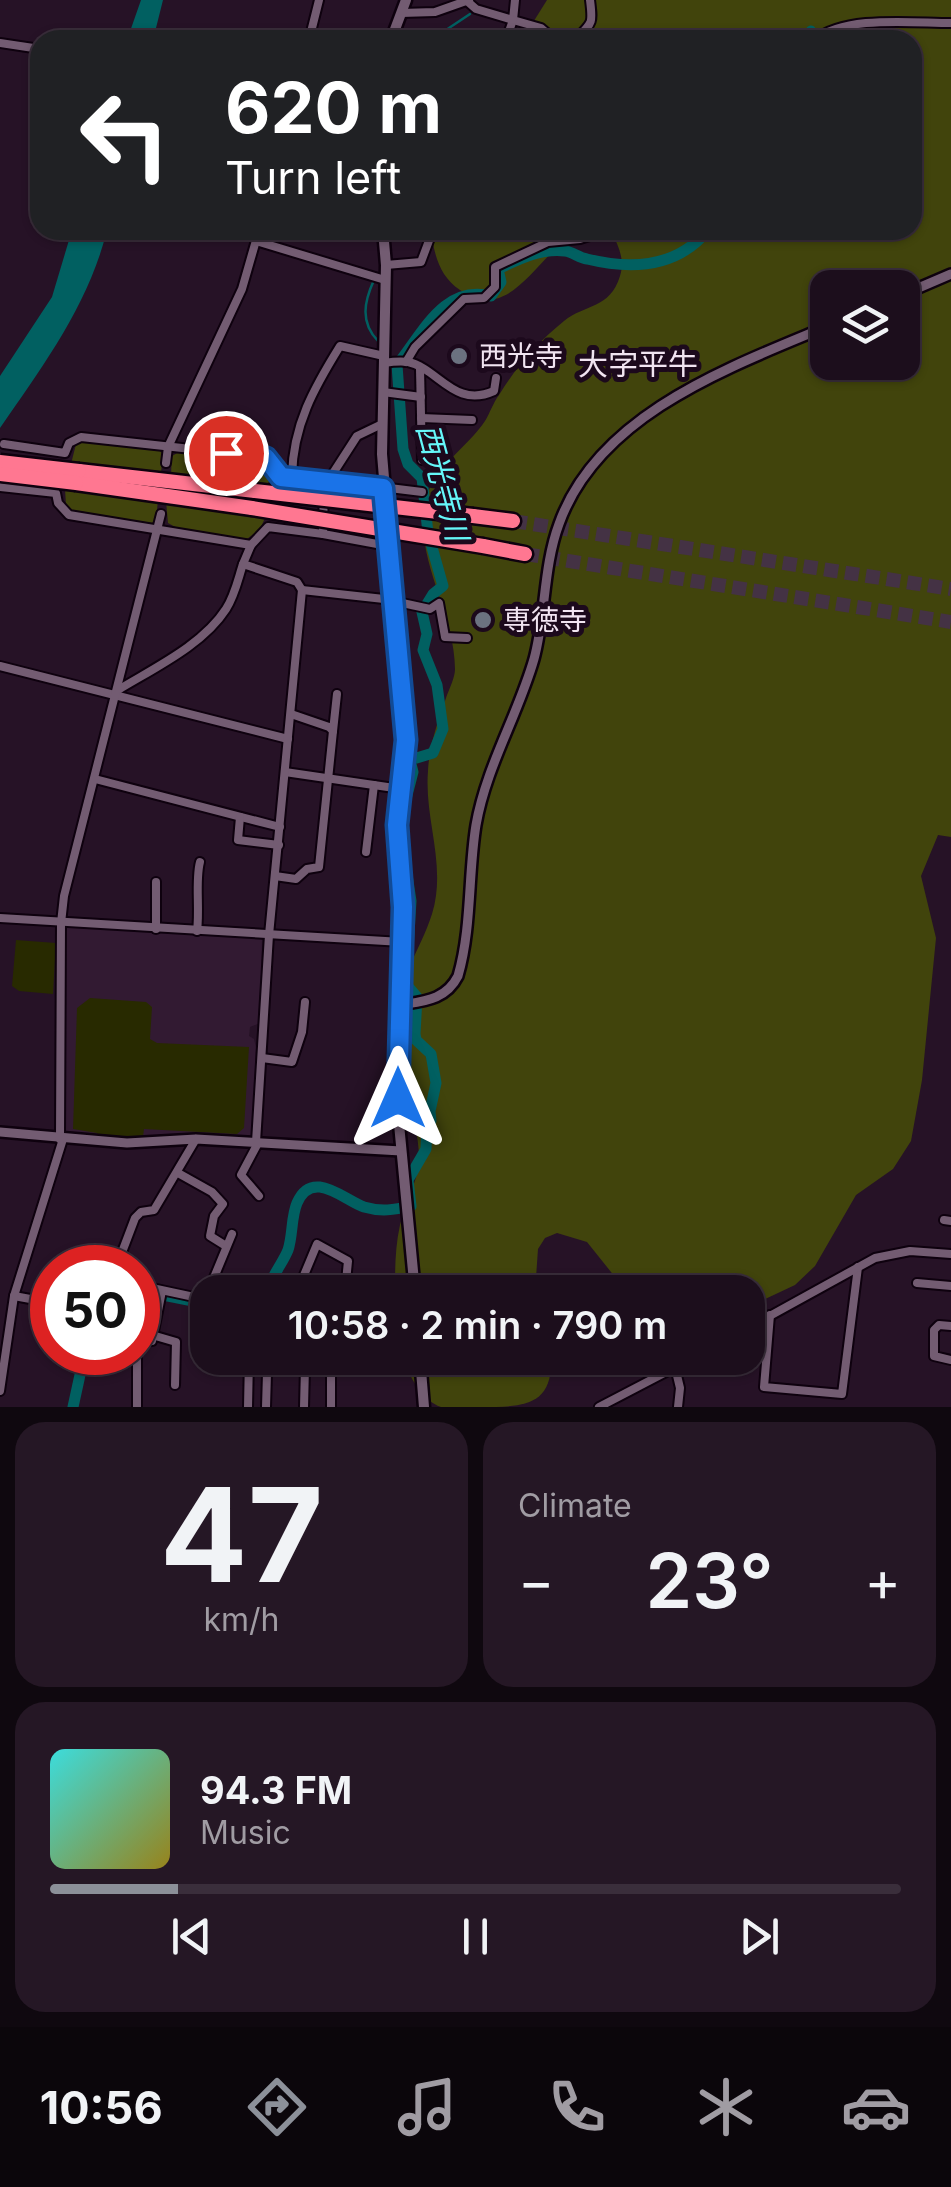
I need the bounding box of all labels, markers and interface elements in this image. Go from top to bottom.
text: 620 m [225,65,442,150]
icon: left [60,70,190,200]
text: Turn left [225,150,401,205]
map controls [810,270,920,380]
button: layers [810,270,920,380]
place label: 西光寺 [479,339,563,373]
marker: 西光寺 [448,345,470,367]
district label: 大字平牛 [578,346,698,382]
pin [184,411,269,496]
water label: 西光寺川 [410,419,477,548]
icon: arrive [199,426,254,481]
place label: 専徳寺 [503,603,587,637]
marker: 専徳寺 [472,609,494,631]
position arrow [346,1046,450,1150]
speed limit sign: 50 [30,1245,160,1375]
text: 10:58 · 2 min · 790 m [288,1302,667,1348]
text: 47 [160,1456,323,1613]
text: Climate [518,1486,632,1525]
text: 23° [645,1535,774,1626]
text: − [518,1548,554,1614]
text: + [865,1548,901,1614]
text: km/h [203,1600,280,1639]
text: 94.3 FM [200,1767,352,1813]
text: Music [200,1813,291,1852]
icon: previous [164,1909,219,1964]
icon: pause [448,1909,503,1964]
icon: next [732,1909,787,1964]
icon: directions [242,2072,312,2142]
icon: music [392,2072,462,2142]
icon: phone [542,2072,612,2142]
icon: climate [691,2072,761,2142]
icon: car [841,2072,911,2142]
text: 10:56 [40,2080,163,2135]

